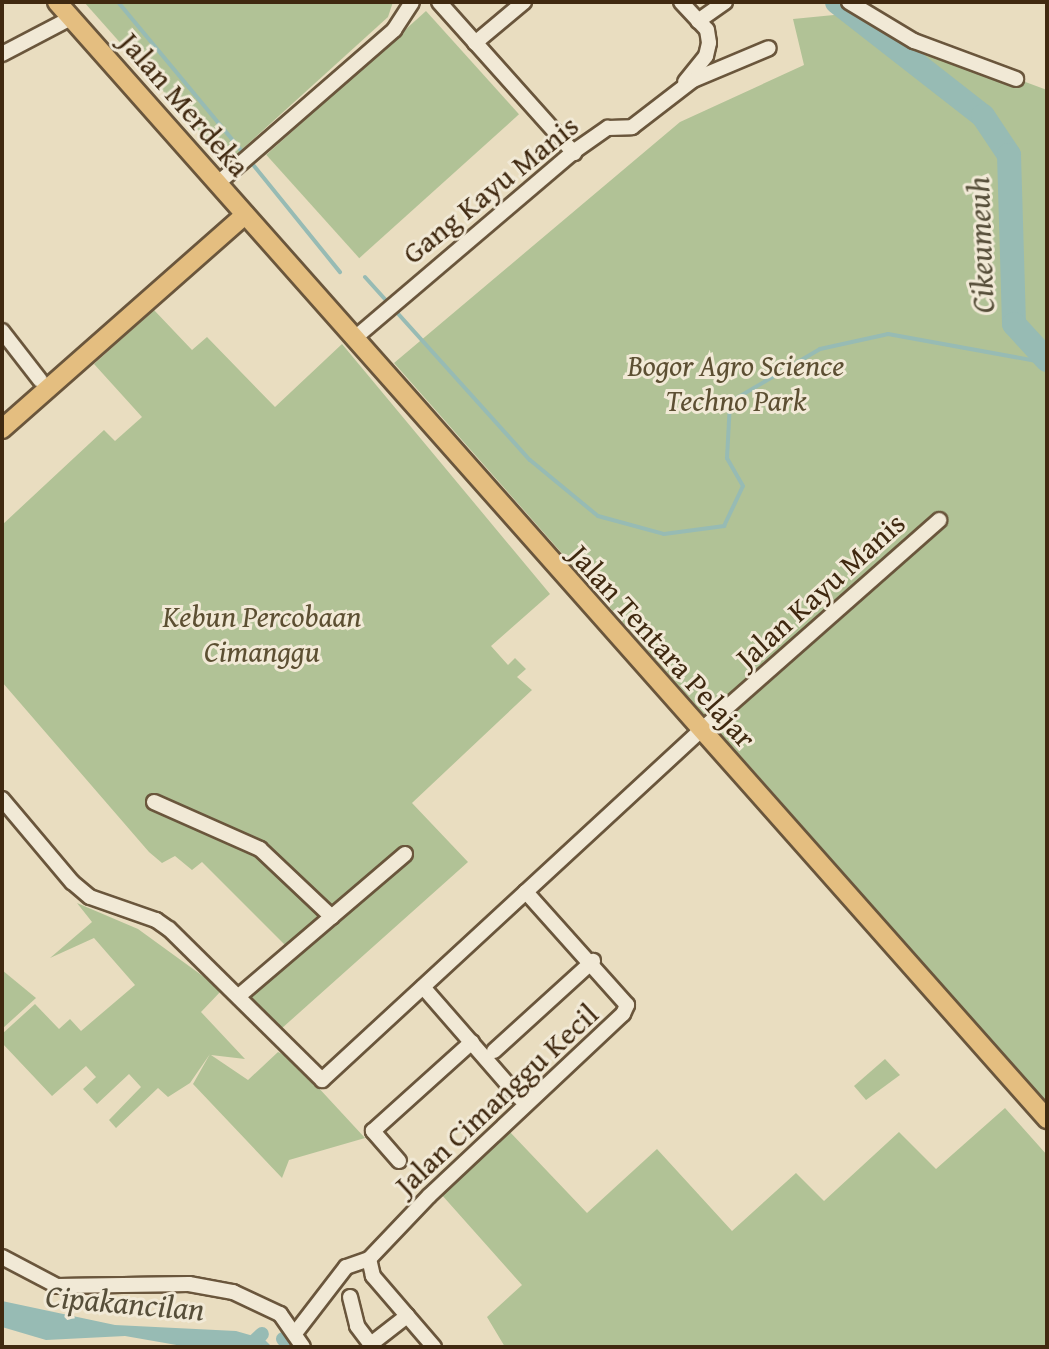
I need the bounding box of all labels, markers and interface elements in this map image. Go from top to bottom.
street label: Jalan Merdeka [112,24,258,184]
street label: Gang Kayu Manis [395,107,585,271]
water label: Cikeumeuh [959,176,1003,314]
park label: Bogor Agro Science Techno Park [628,347,844,418]
street label: Jalan Kayu Manis [728,505,912,675]
street label: Jalan Tentara Pelajar [562,537,764,755]
park label: Kebun Percobaan Cimanggu [163,598,361,668]
street label: Jalan Cimanggu Kecil [387,996,605,1202]
water label: Cipakancilan [44,1277,206,1329]

